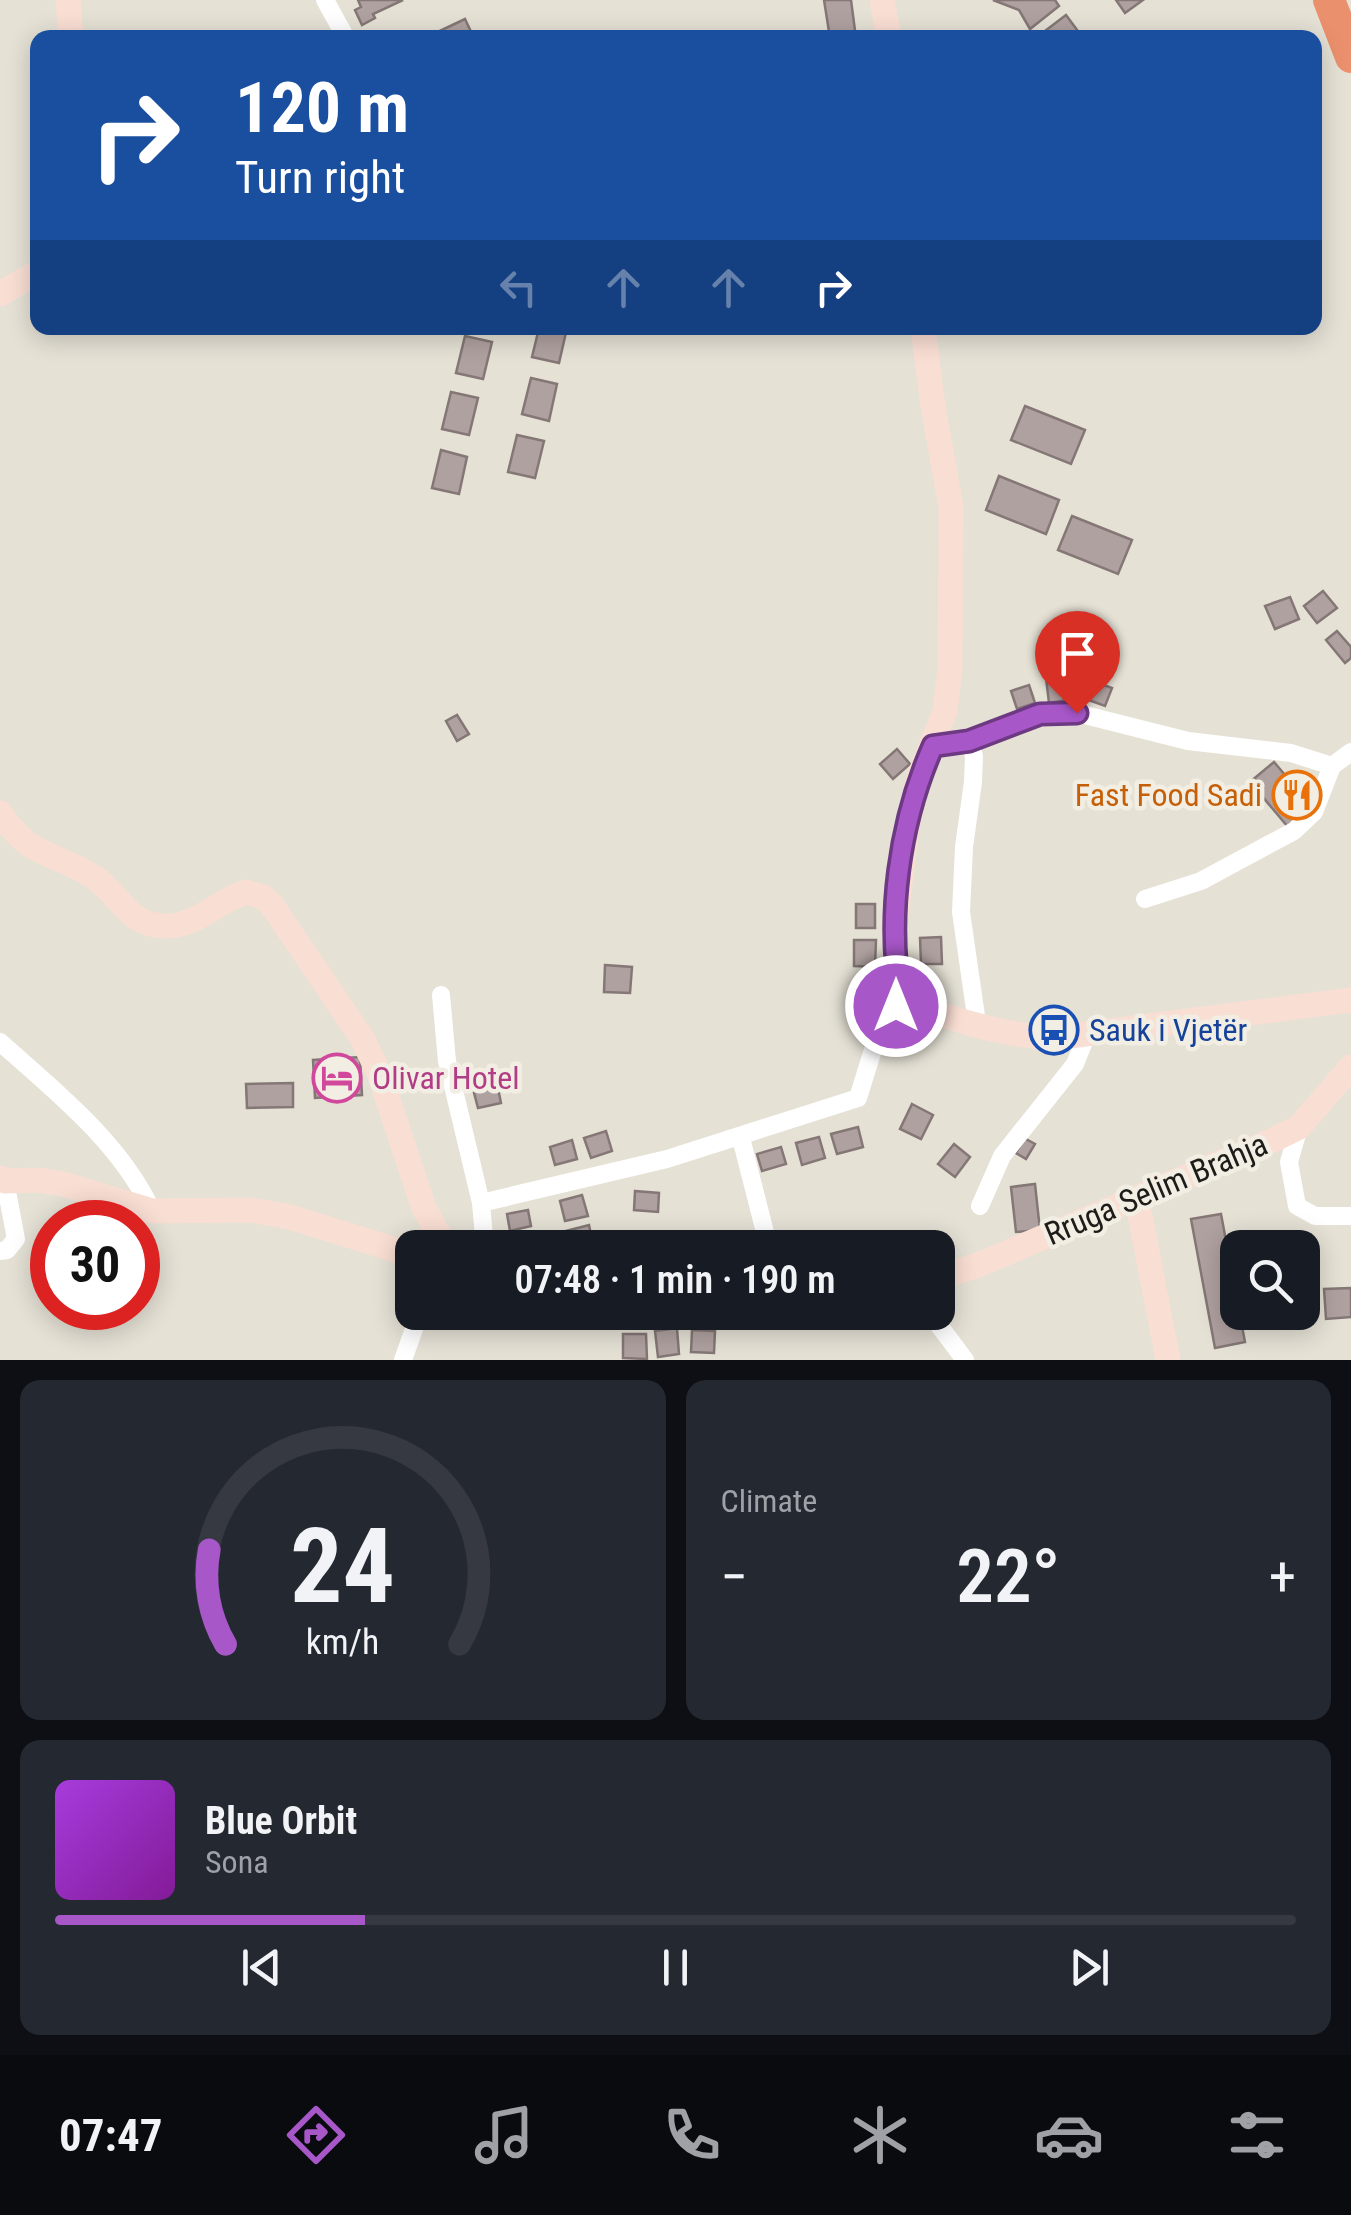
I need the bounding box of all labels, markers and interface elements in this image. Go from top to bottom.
text: 120 m [235,67,409,149]
icon: right [70,70,200,200]
text: Turn right [235,151,405,204]
icon: left [491,260,546,315]
icon: ahead [596,260,651,315]
icon: ahead [701,260,756,315]
icon: right [806,260,861,315]
pin [1035,611,1120,714]
icon: arrive [1050,626,1105,681]
restaurant icon: Fast Food Sadi [1271,769,1323,821]
place label: Fast Food Sadi [1075,776,1262,814]
position arrow [844,954,948,1058]
bus stop icon: Sauk i Vjetër [1028,1004,1080,1056]
place label: Sauk i Vjetër [1089,1011,1247,1049]
hotel icon: Olivar Hotel [311,1052,363,1104]
place label: Olivar Hotel [372,1059,520,1097]
street label: Rruga Selim Brahja [1039,1125,1273,1253]
speed limit sign: 30 [30,1200,160,1330]
map controls [1220,1230,1320,1330]
button: search [1220,1230,1320,1330]
text: 07:48 · 1 min · 190 m [515,1258,835,1302]
text: Climate [721,1482,817,1520]
text: 24 [290,1506,395,1627]
text: 22° [956,1532,1061,1620]
text: − [721,1545,748,1609]
text: + [1269,1545,1296,1609]
text: km/h [306,1621,380,1663]
text: Blue Orbit [205,1799,357,1843]
text: Sona [205,1843,268,1881]
icon: previous [234,1940,289,1995]
icon: pause [648,1940,703,1995]
icon: next [1062,1940,1117,1995]
icon: directions [281,2100,351,2170]
icon: music [469,2100,539,2170]
icon: phone [657,2100,727,2170]
icon: climate [845,2100,915,2170]
icon: car [1034,2100,1104,2170]
icon: filters [1222,2100,1292,2170]
text: 07:47 [59,2109,162,2162]

